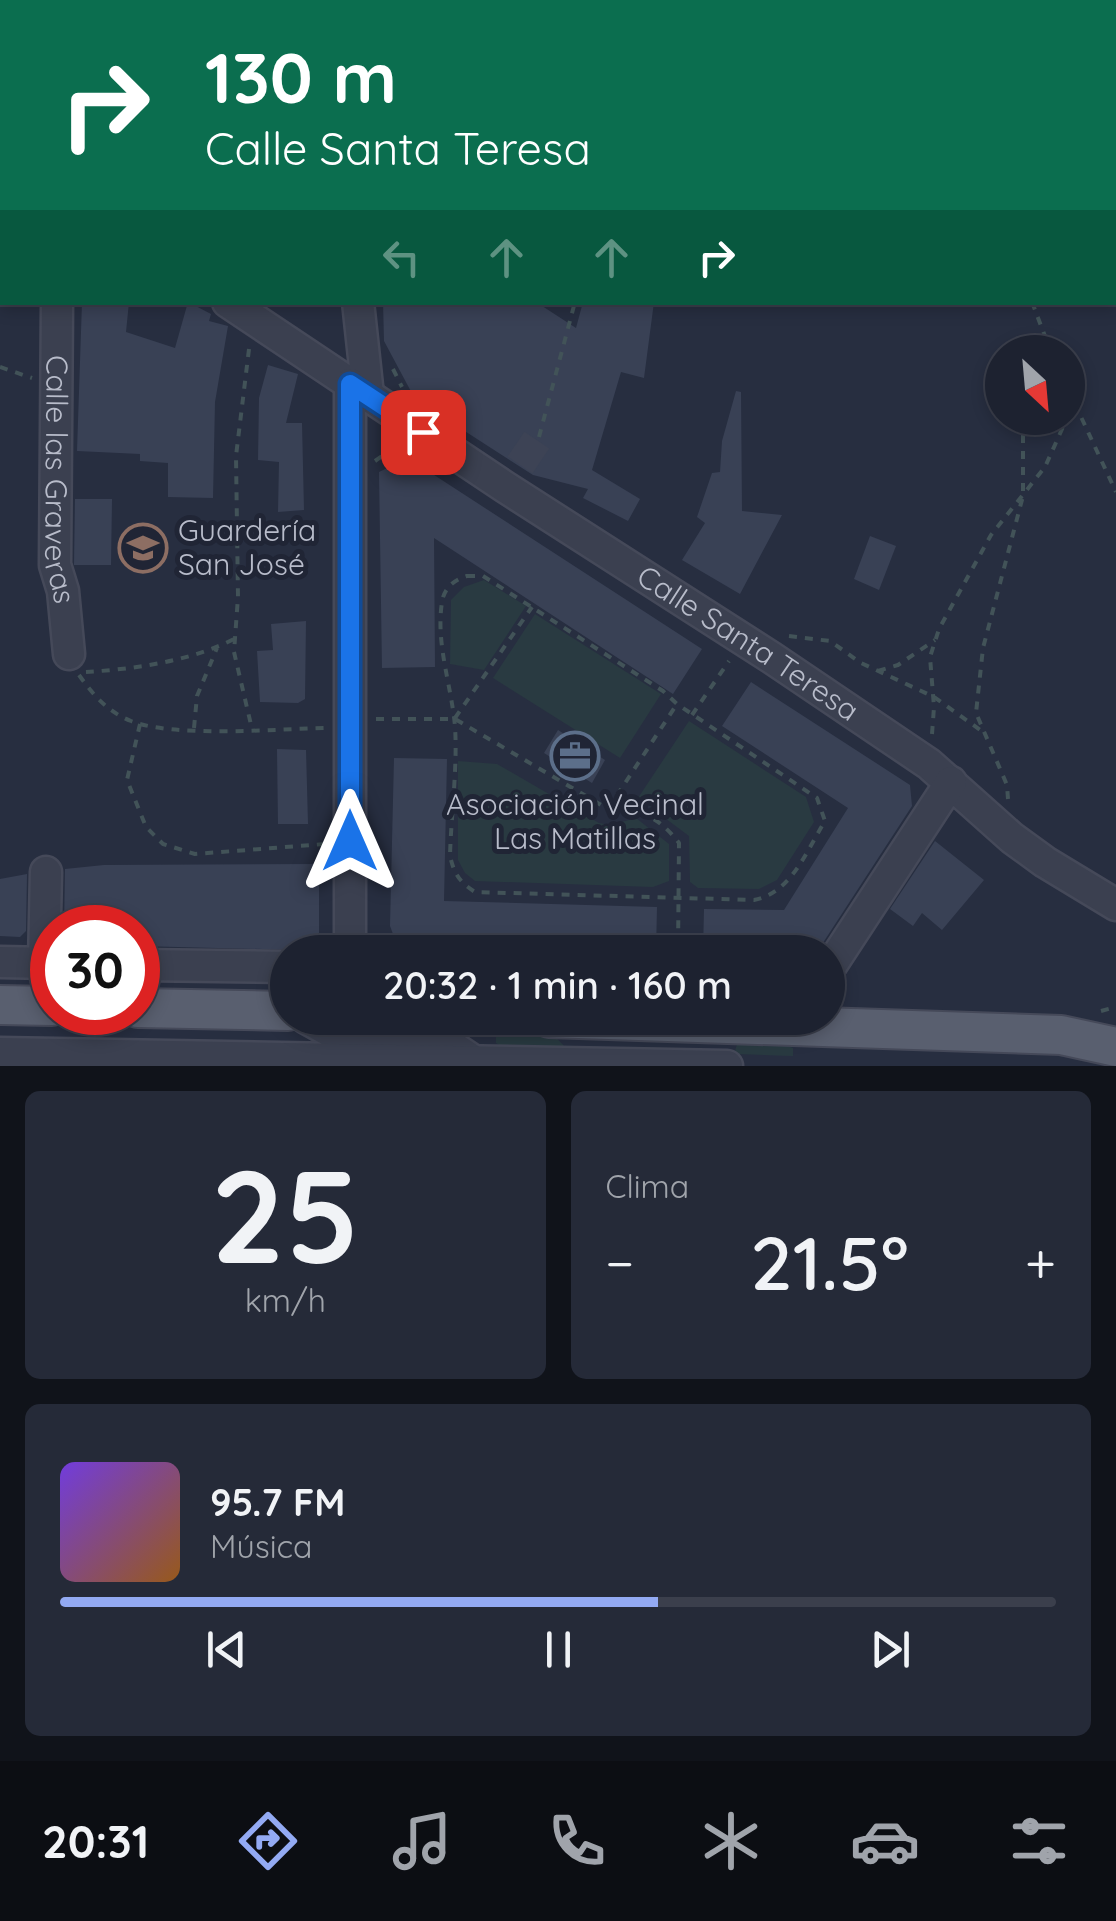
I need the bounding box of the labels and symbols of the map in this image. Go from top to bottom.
north arrow [985,335,1085,435]
street label: Calle las Graveras [37,355,84,605]
pin [381,390,466,475]
place label: Guardería San José [178,511,316,583]
school or university icon: Guardería San José [117,522,169,574]
street label: Calle Santa Teresa [630,557,866,729]
office icon: Asociación Vecinal Las Matillas [549,730,601,782]
place label: Asociación Vecinal Las Matillas [446,785,704,857]
position arrow [298,789,402,893]
speed limit sign: 30 [30,905,160,1035]

